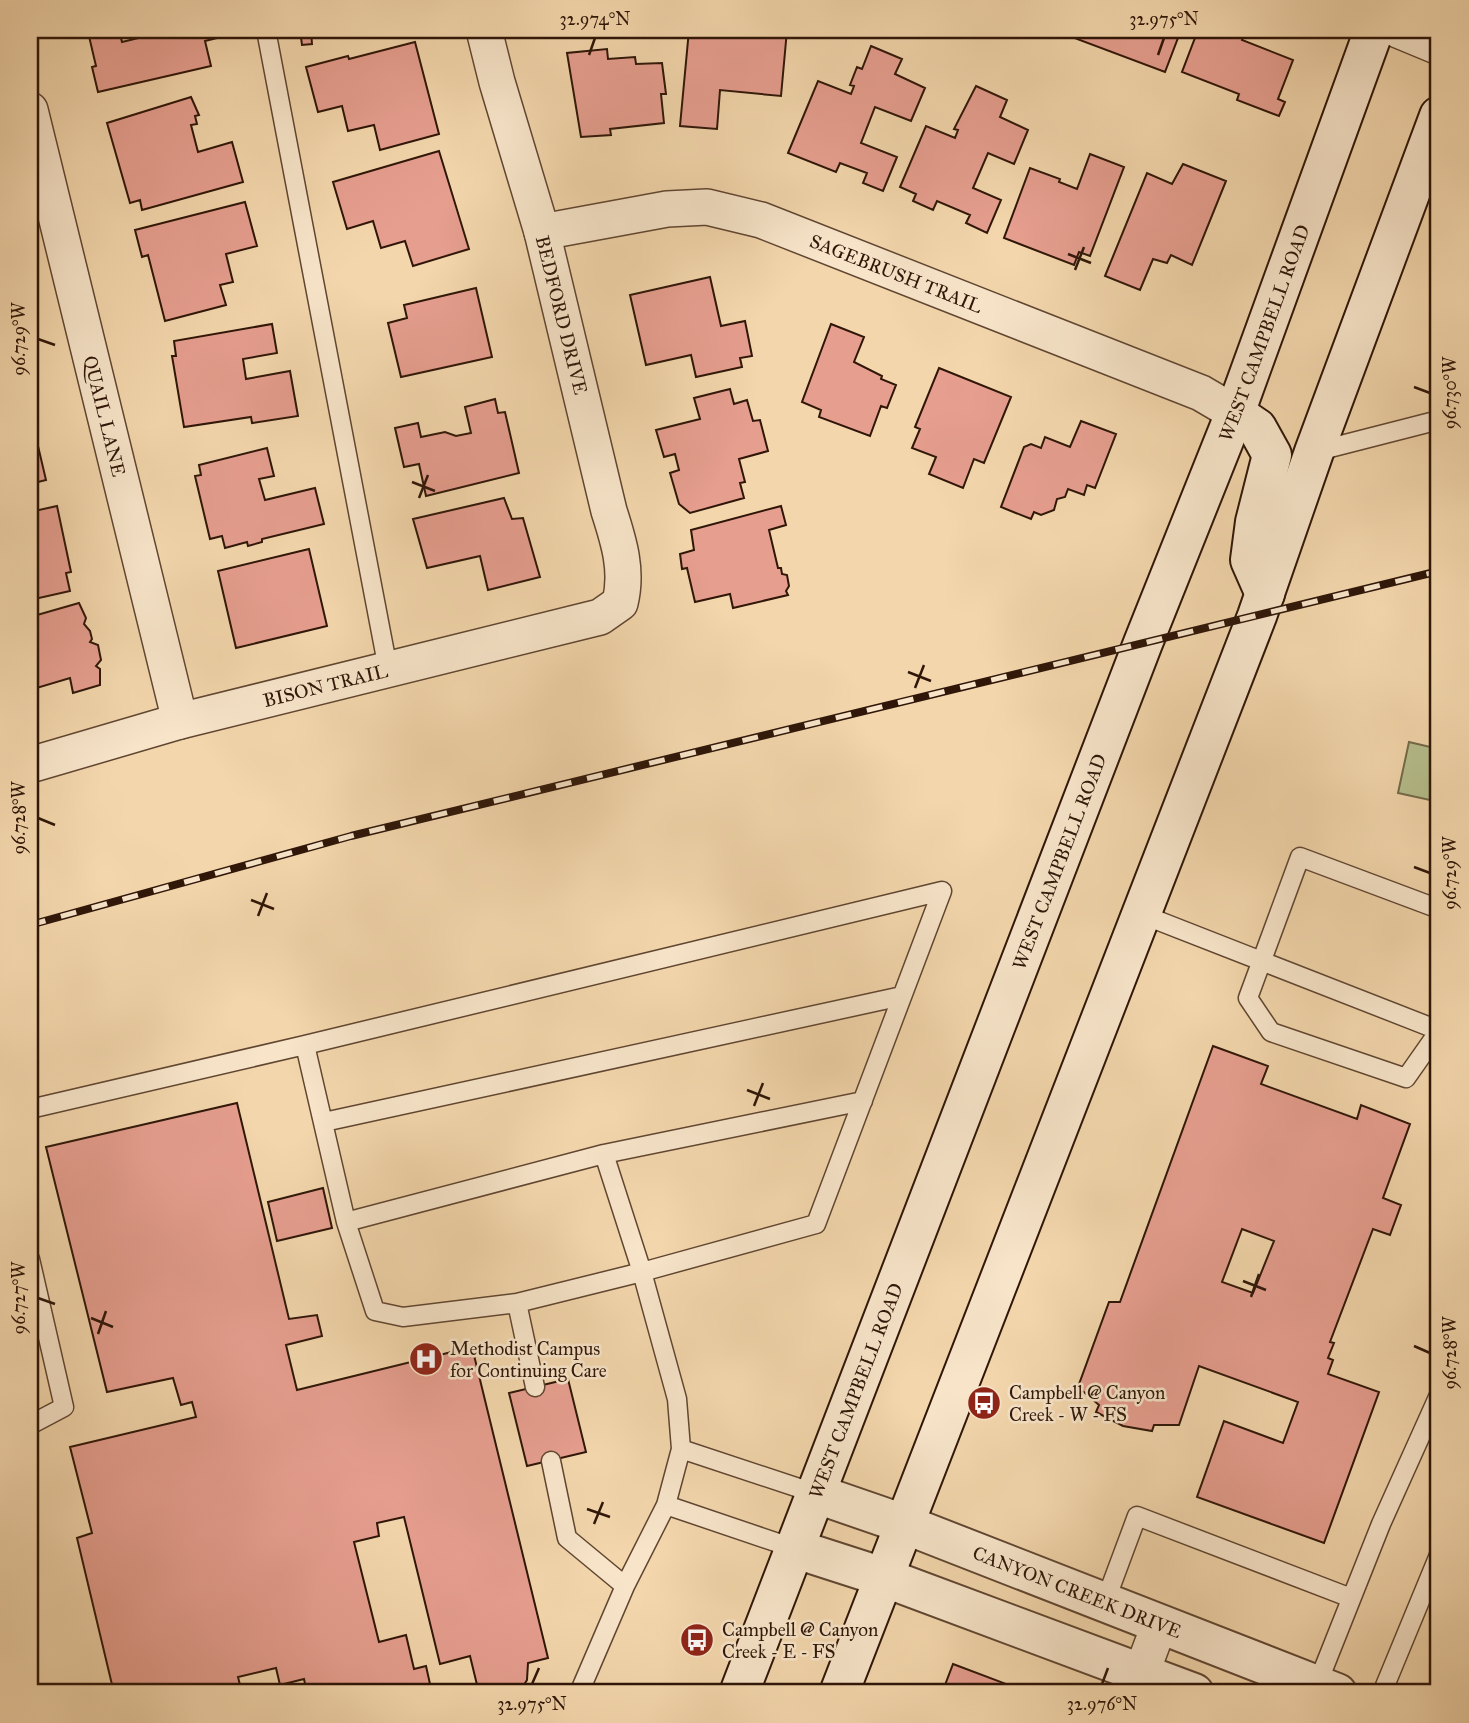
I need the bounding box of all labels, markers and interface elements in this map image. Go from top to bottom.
text: 32.974°N [560,8,630,30]
text: 32.975°N [1129,8,1199,30]
street label: WEST CAMPBELL ROAD [1214,221,1314,445]
street label: SAGEBRUSH TRAIL [806,229,986,318]
street label: BEDFORD DRIVE [531,233,592,397]
text: 96.729°W [8,301,30,376]
street label: QUAIL LANE [79,353,131,479]
text: 96.730°W [1439,356,1461,429]
street label: BISON TRAIL [261,659,390,712]
street label: WEST CAMPBELL ROAD [1008,751,1111,973]
text: 96.728°W [8,780,30,855]
text: 96.729°W [1439,835,1461,910]
text: 96.727°W [8,1261,30,1334]
street label: WEST CAMPBELL ROAD [804,1280,908,1502]
text: 96.728°W [1439,1315,1461,1390]
place label: Methodist Campus for Continuing Care [450,1337,607,1383]
hospital icon: Methodist Campus for Continuing Care [407,1340,445,1378]
place label: Campbell @ Canyon Creek - W - FS [1009,1381,1165,1426]
bus stop icon: Campbell @ Canyon Creek - W - FS [965,1384,1003,1422]
street label: CANYON CREEK DRIVE [969,1541,1185,1643]
place label: Campbell @ Canyon Creek - E - FS [722,1618,878,1663]
bus stop icon: Campbell @ Canyon Creek - E - FS [678,1621,716,1659]
text: 32.975°N [497,1693,567,1715]
text: 32.976°N [1067,1693,1137,1715]

